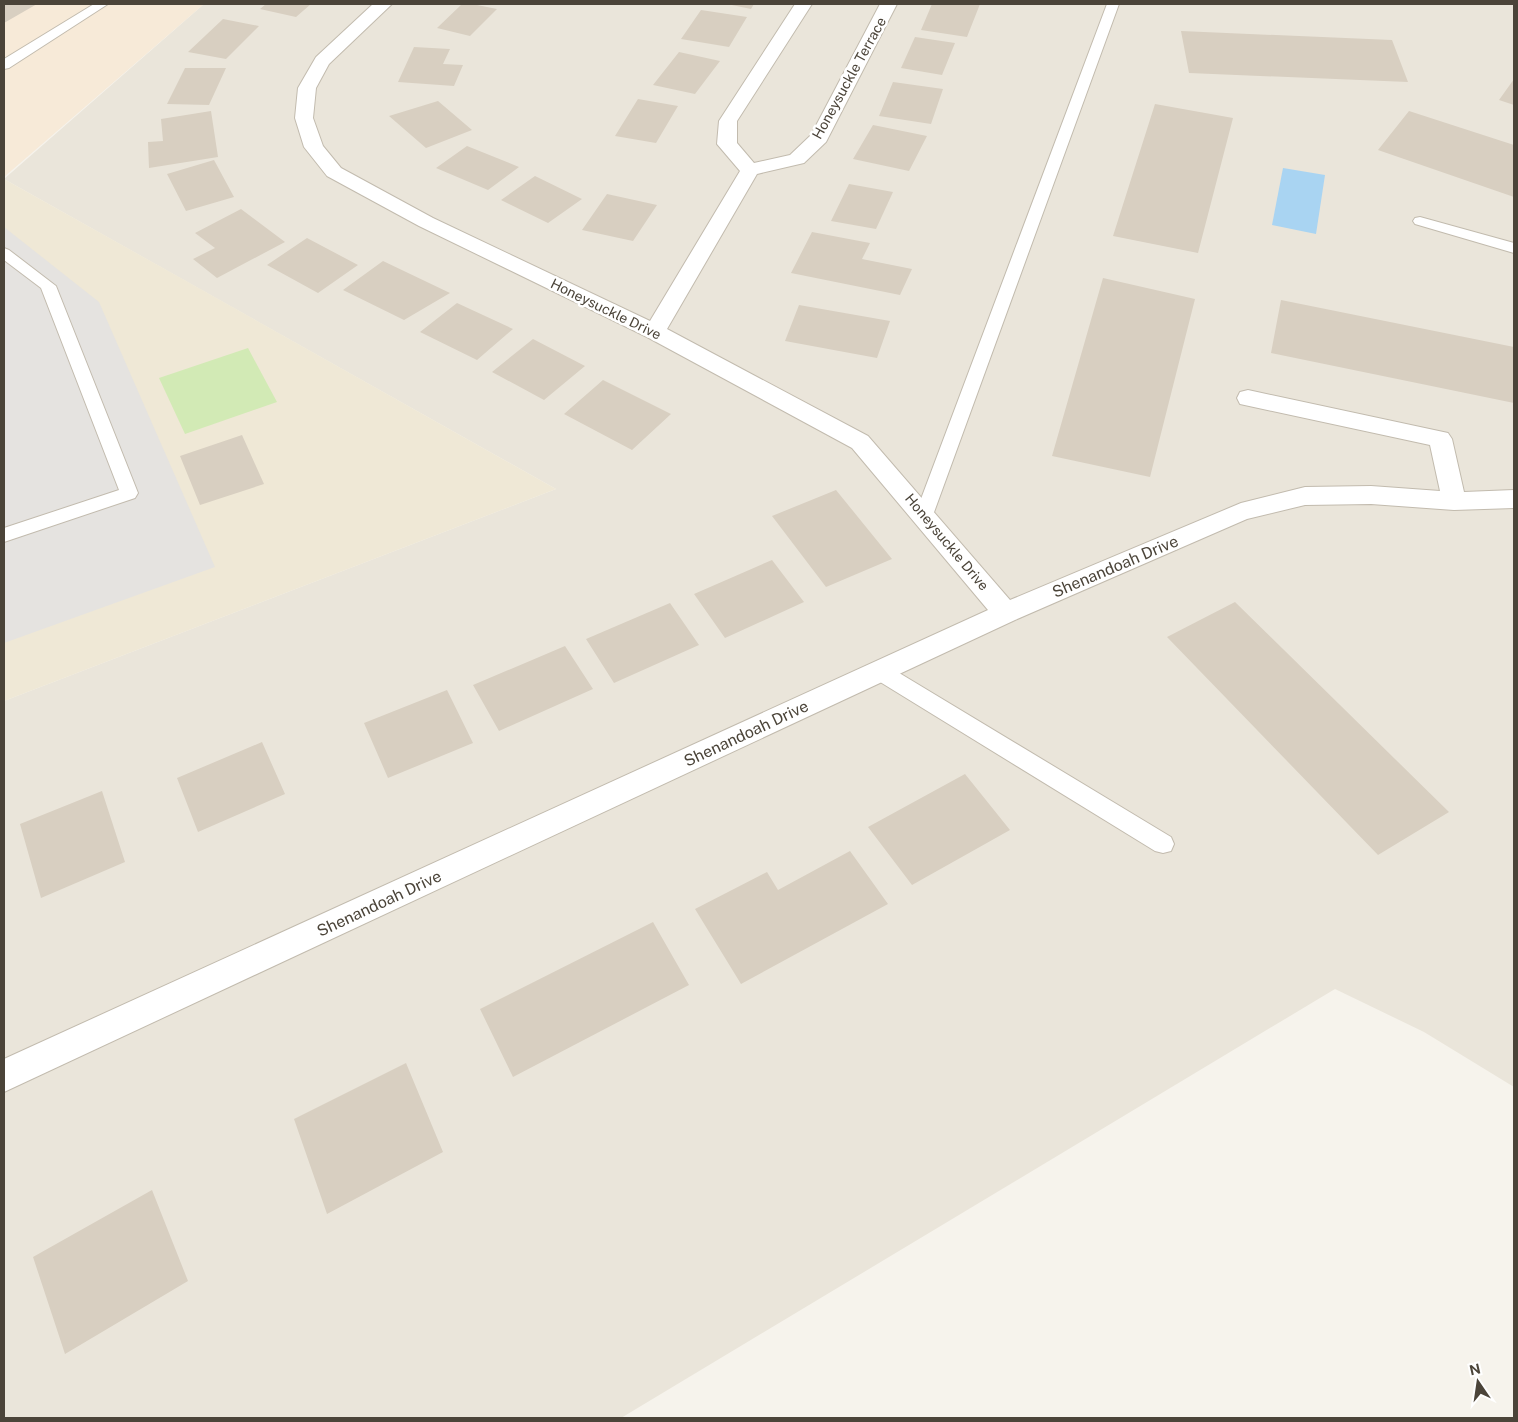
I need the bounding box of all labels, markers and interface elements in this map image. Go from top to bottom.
street label: Honeysuckle Terrace [809,14,889,142]
street label: Honeysuckle Drive [548,275,664,343]
street label: Honeysuckle Drive [902,491,992,594]
street label: Shenandoah Drive [1049,531,1181,602]
street label: Shenandoah Drive [681,696,811,771]
street label: Shenandoah Drive [314,866,444,941]
north arrow [1453,1357,1503,1407]
text: N [1468,1360,1482,1378]

